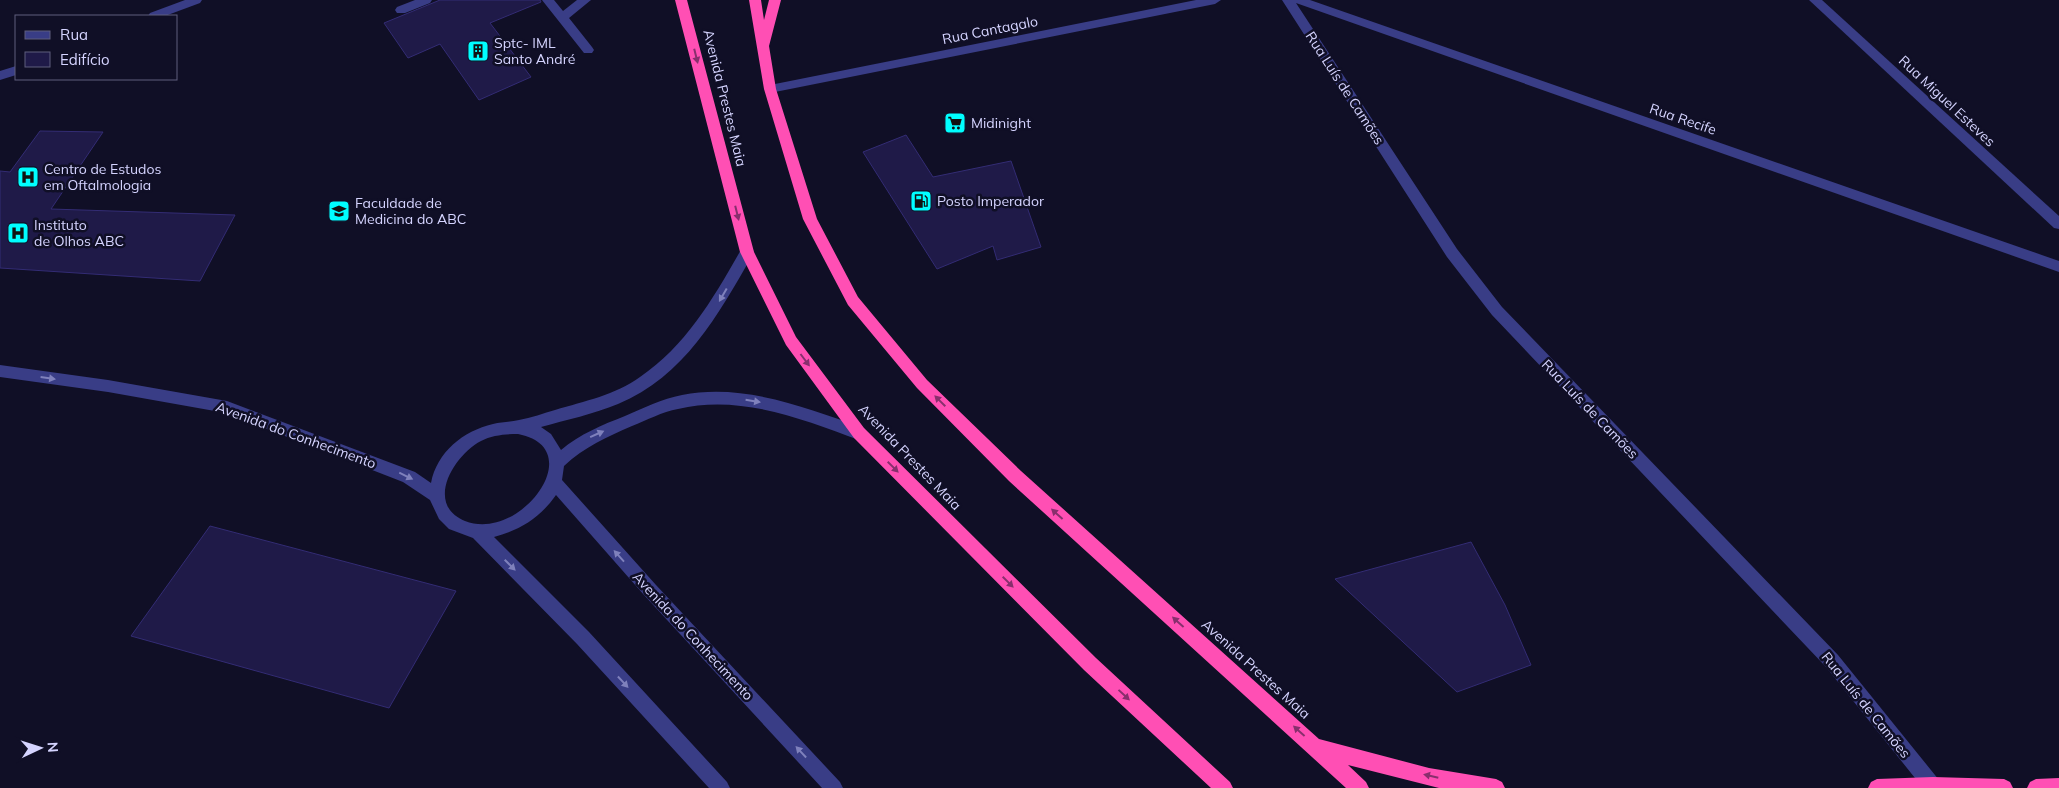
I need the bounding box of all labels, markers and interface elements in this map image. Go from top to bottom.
street label: Rua Cantagalo [941,12,1039,48]
legend [15,15,178,80]
text: Rua [60,25,88,44]
street label: Avenida Prestes Maia [699,28,751,168]
street label: Rua Luís de Camões [1302,28,1388,148]
place label: Sptc- IML Santo André [494,34,575,68]
building icon: Sptc- IML Santo André [466,39,490,63]
one-way arrow [693,49,701,64]
text: Edifício [60,50,110,69]
street label: Rua Miguel Esteves [1895,52,1999,150]
street label: Rua Recife [1647,99,1719,139]
supermarket icon: Midinight [943,111,967,135]
place label: Midinight [971,114,1031,132]
place label: Centro de Estudos em Oftalmologia [44,160,161,194]
hospital icon: Centro de Estudos em Oftalmologia [16,165,40,189]
fuel station icon: Posto Imperador [909,189,933,213]
place label: Posto Imperador [937,192,1045,210]
place label: Faculdade de Medicina do ABC [355,194,466,228]
school or university icon: Faculdade de Medicina do ABC [327,199,351,223]
one-way arrow [733,206,741,221]
place label: Instituto de Olhos ABC [34,216,124,250]
hospital icon: Instituto de Olhos ABC [6,221,30,245]
one-way arrow [718,288,727,301]
one-way arrow [800,353,810,367]
street label: Rua Luís de Camões [1538,355,1642,463]
one-way arrow [41,374,57,382]
one-way arrow [934,395,946,407]
one-way arrow [745,397,761,405]
street label: Avenida do Conhecimento [213,398,379,472]
street label: Avenida Prestes Maia [855,400,965,514]
one-way arrow [590,430,604,438]
one-way arrow [887,461,899,473]
one-way arrow [398,472,413,480]
one-way arrow [1052,508,1064,520]
one-way arrow [613,550,625,562]
one-way arrow [504,559,516,571]
street label: Avenida do Conhecimento [629,568,757,704]
one-way arrow [1002,576,1014,588]
street label: Avenida Prestes Maia [1198,615,1314,723]
one-way arrow [1171,617,1184,628]
street label: Rua Luís de Camões [1818,648,1914,762]
one-way arrow [617,676,629,688]
one-way arrow [1118,690,1131,701]
north arrow [15,723,65,773]
one-way arrow [1293,725,1305,737]
text: N [44,741,62,753]
one-way arrow [795,747,807,759]
one-way arrow [1423,772,1438,780]

